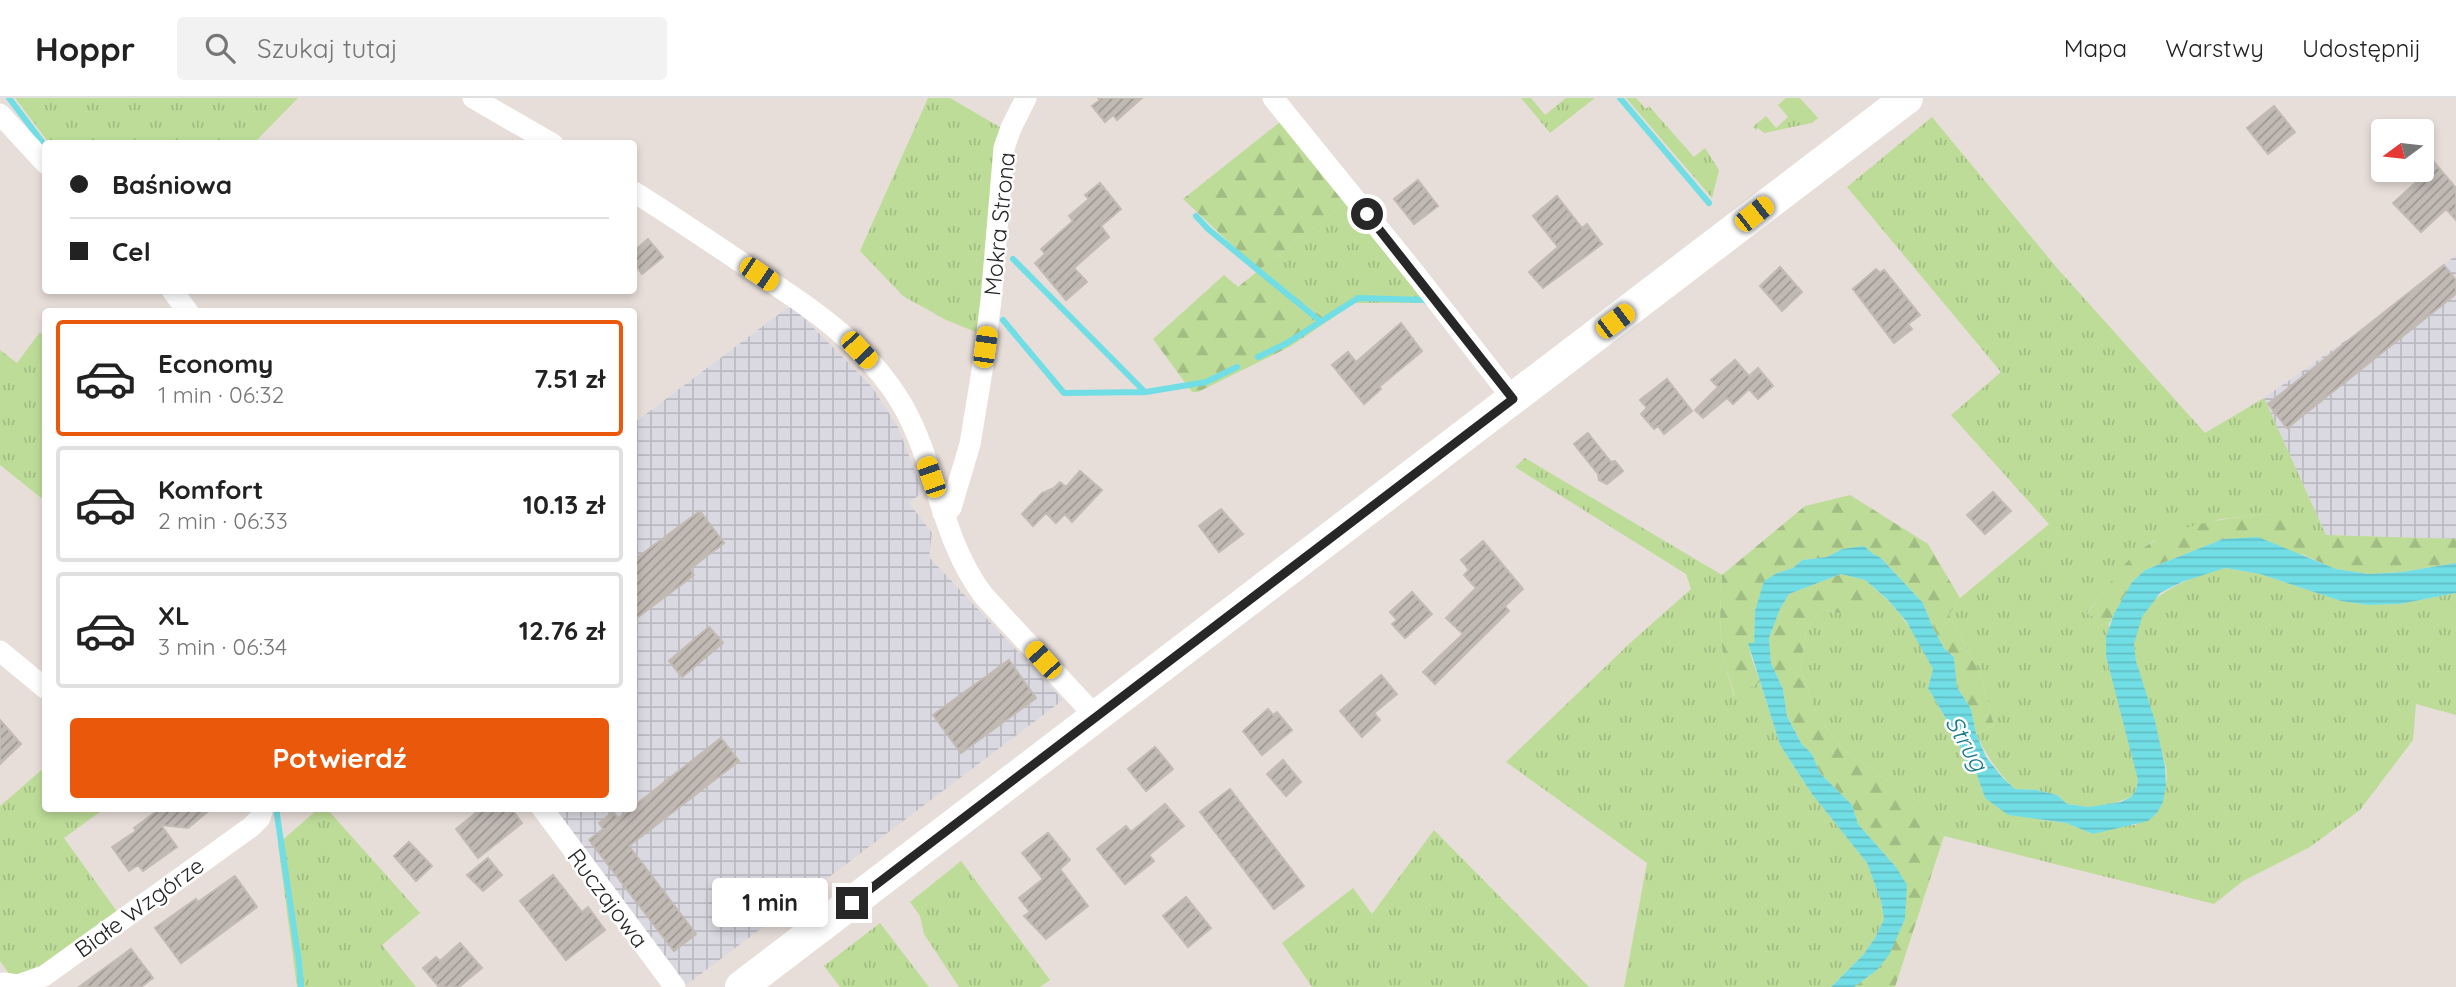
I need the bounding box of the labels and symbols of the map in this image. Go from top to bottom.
north arrow [2371,119,2434,182]
street label: Mokra Strona [977,151,1021,297]
car [1731,193,1778,235]
route start [1351,198,1383,230]
car [736,254,783,294]
car [1592,300,1639,342]
car [972,325,999,369]
car [837,327,882,373]
car [915,454,948,500]
car [1022,637,1065,683]
water label: Strug [1939,710,1996,778]
street label: Ruczajowa [561,843,655,953]
street label: Białe Wzgórze [69,850,209,964]
callout: 1 min [712,878,828,928]
route end [836,887,868,919]

